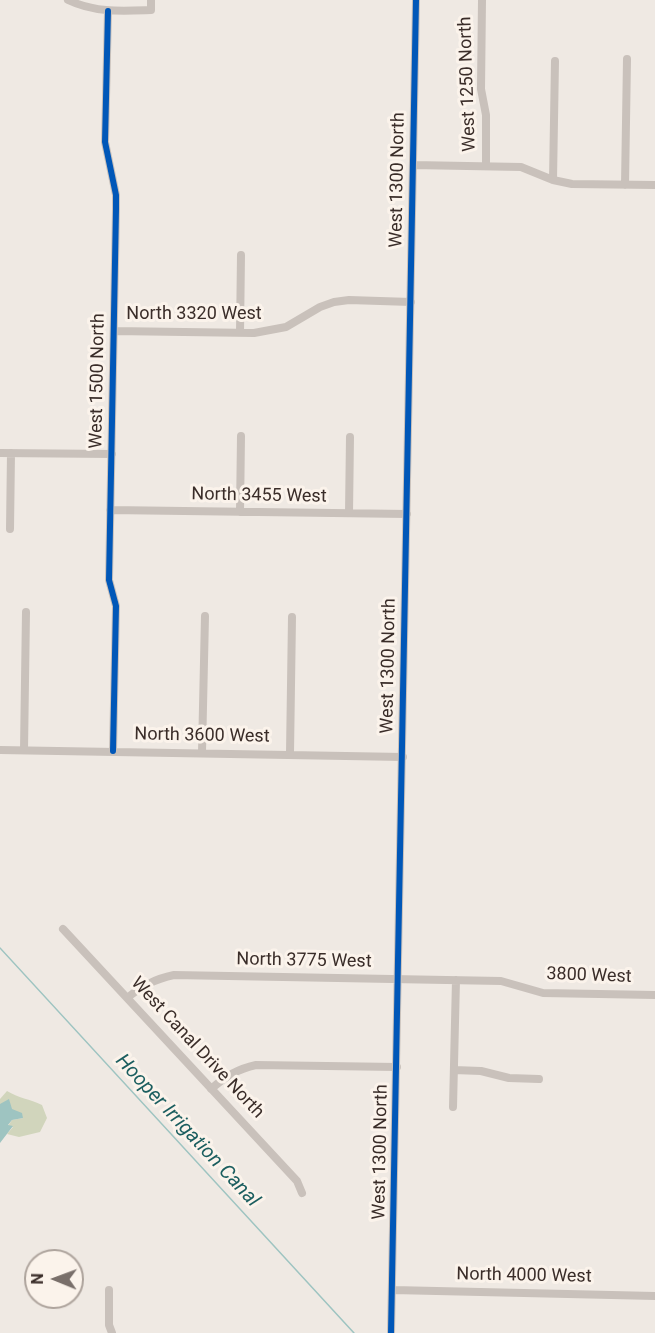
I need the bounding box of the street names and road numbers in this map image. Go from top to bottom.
street label: West 1250 North [455,16,481,152]
street label: West 1300 North [386,112,410,248]
street label: North 3320 West [126,303,262,325]
street label: West 1500 North [86,313,110,449]
street label: North 3455 West [191,484,327,508]
street label: West 1300 North [377,598,401,734]
street label: North 3600 West [134,724,270,748]
street label: North 3775 West [236,949,372,973]
street label: 3800 West [546,964,632,988]
street label: West Canal Drive North [126,973,268,1123]
street label: West 1300 North [369,1084,393,1220]
street label: North 4000 West [456,1264,592,1288]

